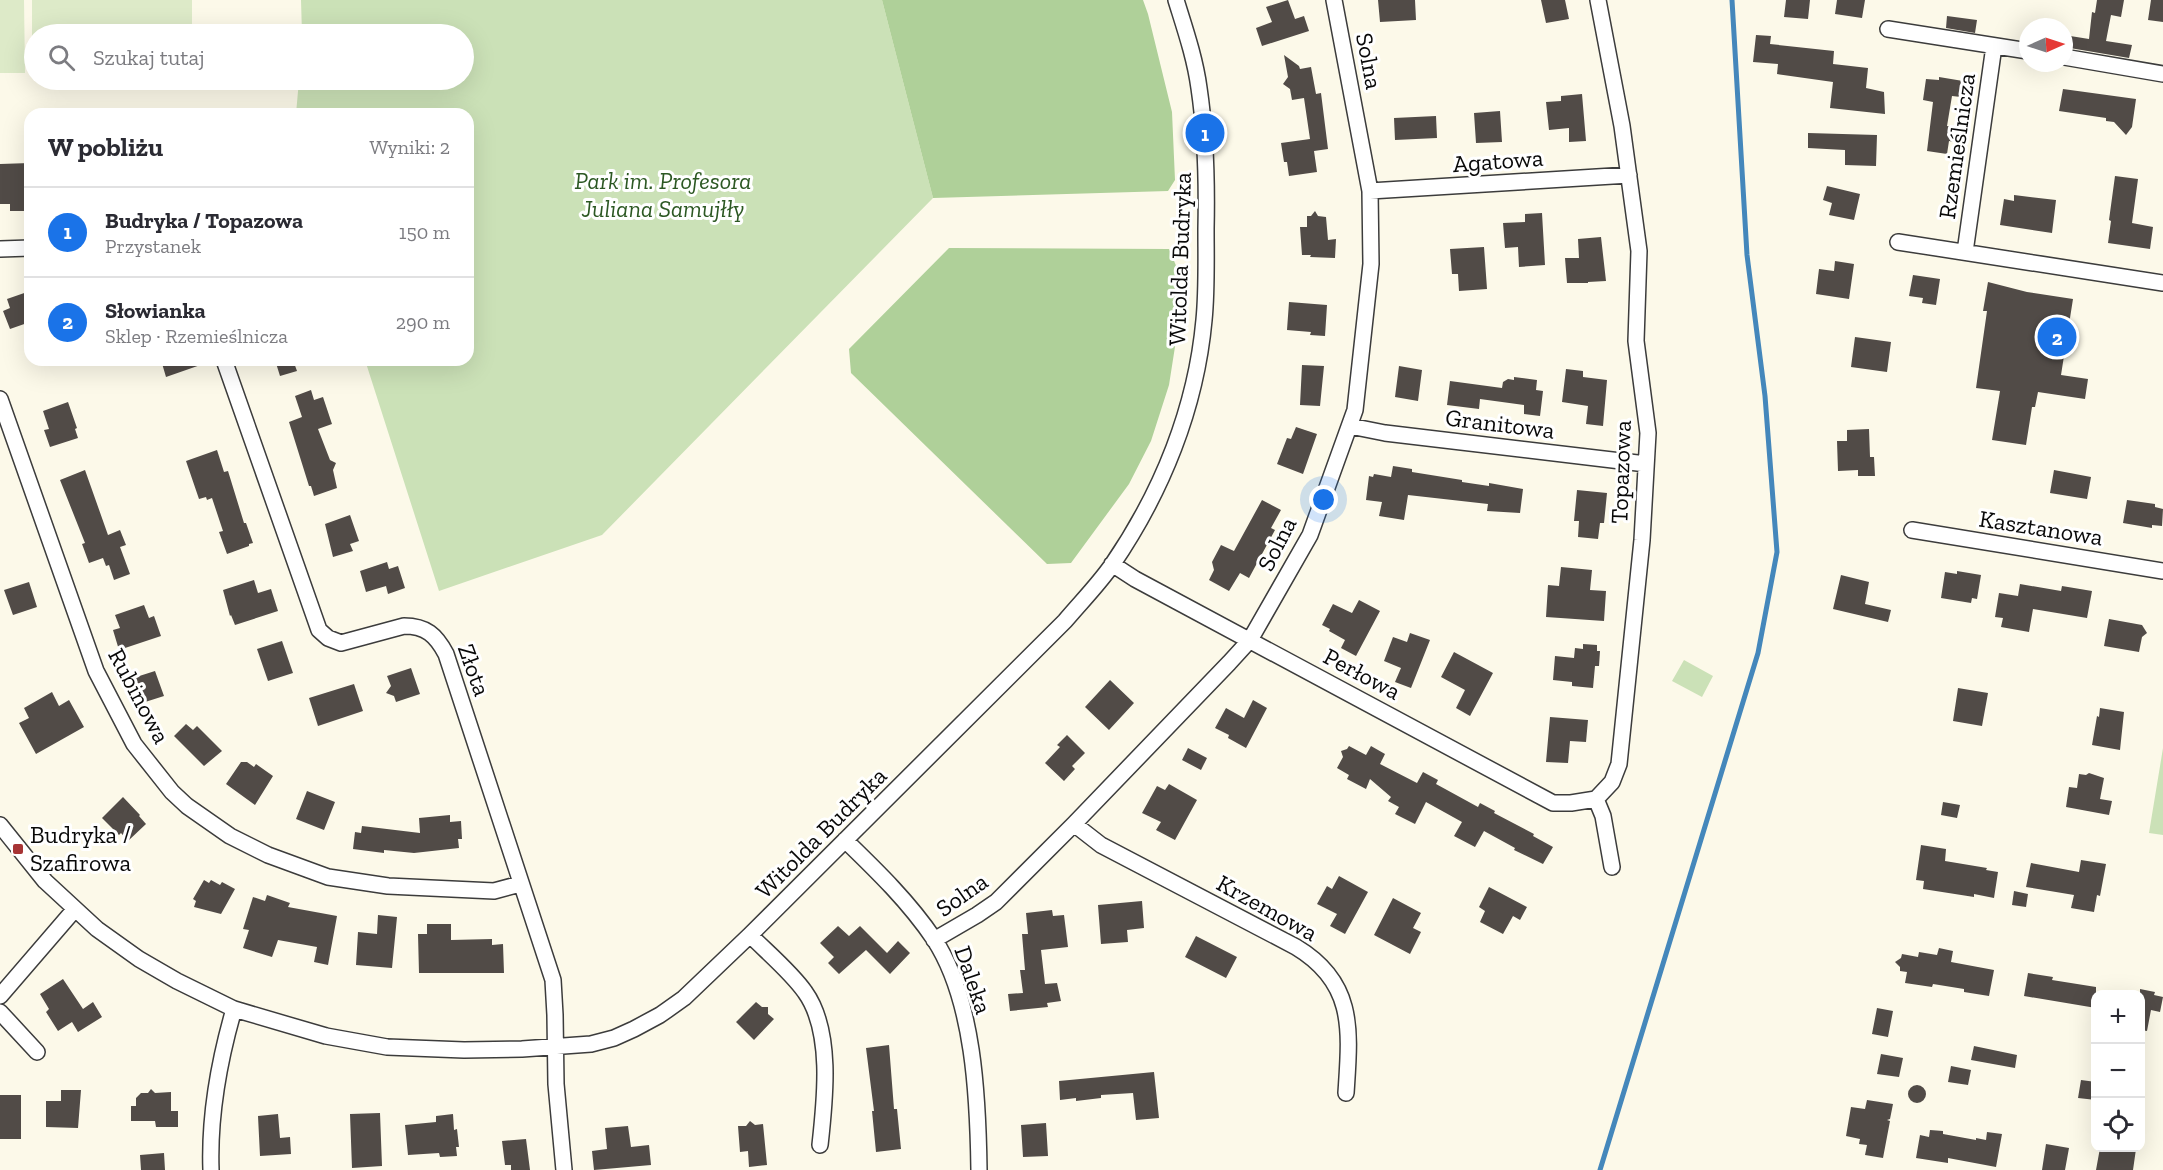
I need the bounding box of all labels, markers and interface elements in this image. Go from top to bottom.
north arrow [2019,18,2073,72]
search box [24,24,474,90]
street label: Solna [1350,30,1389,92]
icon: search [45,41,78,74]
text: Szukaj tutaj [93,44,205,71]
street label: Rzemieślnicza [1932,71,1981,221]
pin: 1 [1186,110,1224,156]
text: W pobliżu [48,131,163,163]
text: Wyniki: 2 [369,135,450,159]
street label: Agatowa [1452,143,1545,178]
park label: Park im. Profesora Juliana Samujłły [575,166,751,223]
street label: Witolda Budryka [1162,171,1197,346]
text: Budryka / Topazowa [105,207,303,234]
text: 1 [63,220,72,244]
text: 150 m [399,220,450,244]
text: Przystanek [105,234,201,258]
text: Słowianka [105,297,206,324]
text: 2 [62,310,73,334]
text: 290 m [396,310,450,334]
pin: 2 [2038,314,2076,360]
text: Sklep · Rzemieślnicza [105,324,288,348]
street label: Granitowa [1444,402,1557,445]
street label: Topazowa [1604,419,1637,524]
your location [1309,485,1338,514]
street label: Kasztanowa [1977,503,2105,552]
street label: Solna [1251,512,1303,576]
street label: Złota [452,640,497,700]
street label: Perłowa [1319,641,1406,706]
street label: Rubinowa [102,643,177,749]
street label: Witolda Budryka [749,761,893,904]
place label: Budryka / Szafirowa [30,820,132,877]
marker: Budryka / Szafirowa [11,842,25,856]
street label: Solna [930,866,994,923]
street label: Krzemowa [1212,868,1323,947]
street label: Daleka [948,942,999,1018]
map controls [2091,990,2145,1152]
button: + [2091,990,2145,1044]
button: − [2091,1044,2145,1098]
button: locate [2091,1098,2145,1152]

